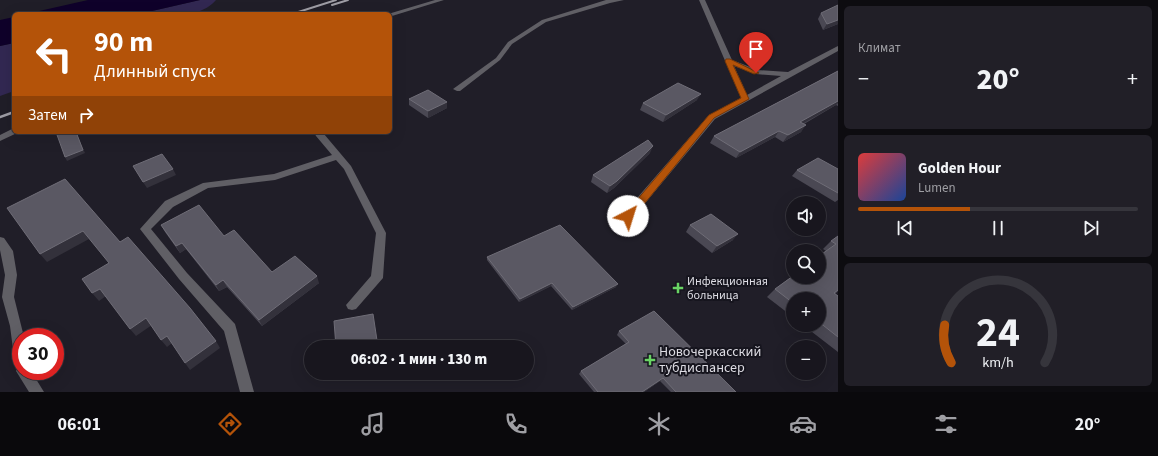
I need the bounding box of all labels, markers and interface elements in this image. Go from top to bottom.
text: 90 m [94,22,153,62]
icon: left [28,28,80,80]
pin [739,32,773,73]
icon: arrive [745,38,767,60]
text: Климат [858,39,901,57]
text: 20° [976,58,1020,101]
text: Длинный спуск [94,59,216,84]
text: − [858,63,869,95]
text: + [1127,63,1138,95]
icon: right [75,104,97,126]
text: Затем [28,105,67,126]
text: Golden Hour [918,158,1001,179]
text: Lumen [918,179,956,197]
position arrow [607,195,649,237]
map controls [786,196,826,380]
button: sound [786,196,826,236]
icon: previous [894,217,916,239]
icon: pause [987,217,1009,239]
icon: next [1080,217,1102,239]
button: search [786,244,826,284]
place label: Инфекционная больница [687,273,768,304]
marker: Инфекционная больница [672,282,684,294]
button: + [786,292,826,332]
text: 24 [976,302,1020,362]
speed limit sign: 30 [12,328,64,380]
button: − [786,340,826,380]
place label: Новочеркасский тубдиспансер [659,342,761,378]
text: 06:02 · 1 мин · 130 m [351,349,487,370]
text: km/h [982,351,1014,372]
marker: Новочеркасский тубдиспансер [644,354,656,366]
icon: directions [216,410,244,438]
icon: music [359,410,387,438]
icon: phone [502,410,530,438]
icon: climate [645,410,673,438]
icon: car [789,410,817,438]
icon: filters [932,410,960,438]
text: 06:01 [58,412,101,437]
text: 20° [1075,412,1100,437]

